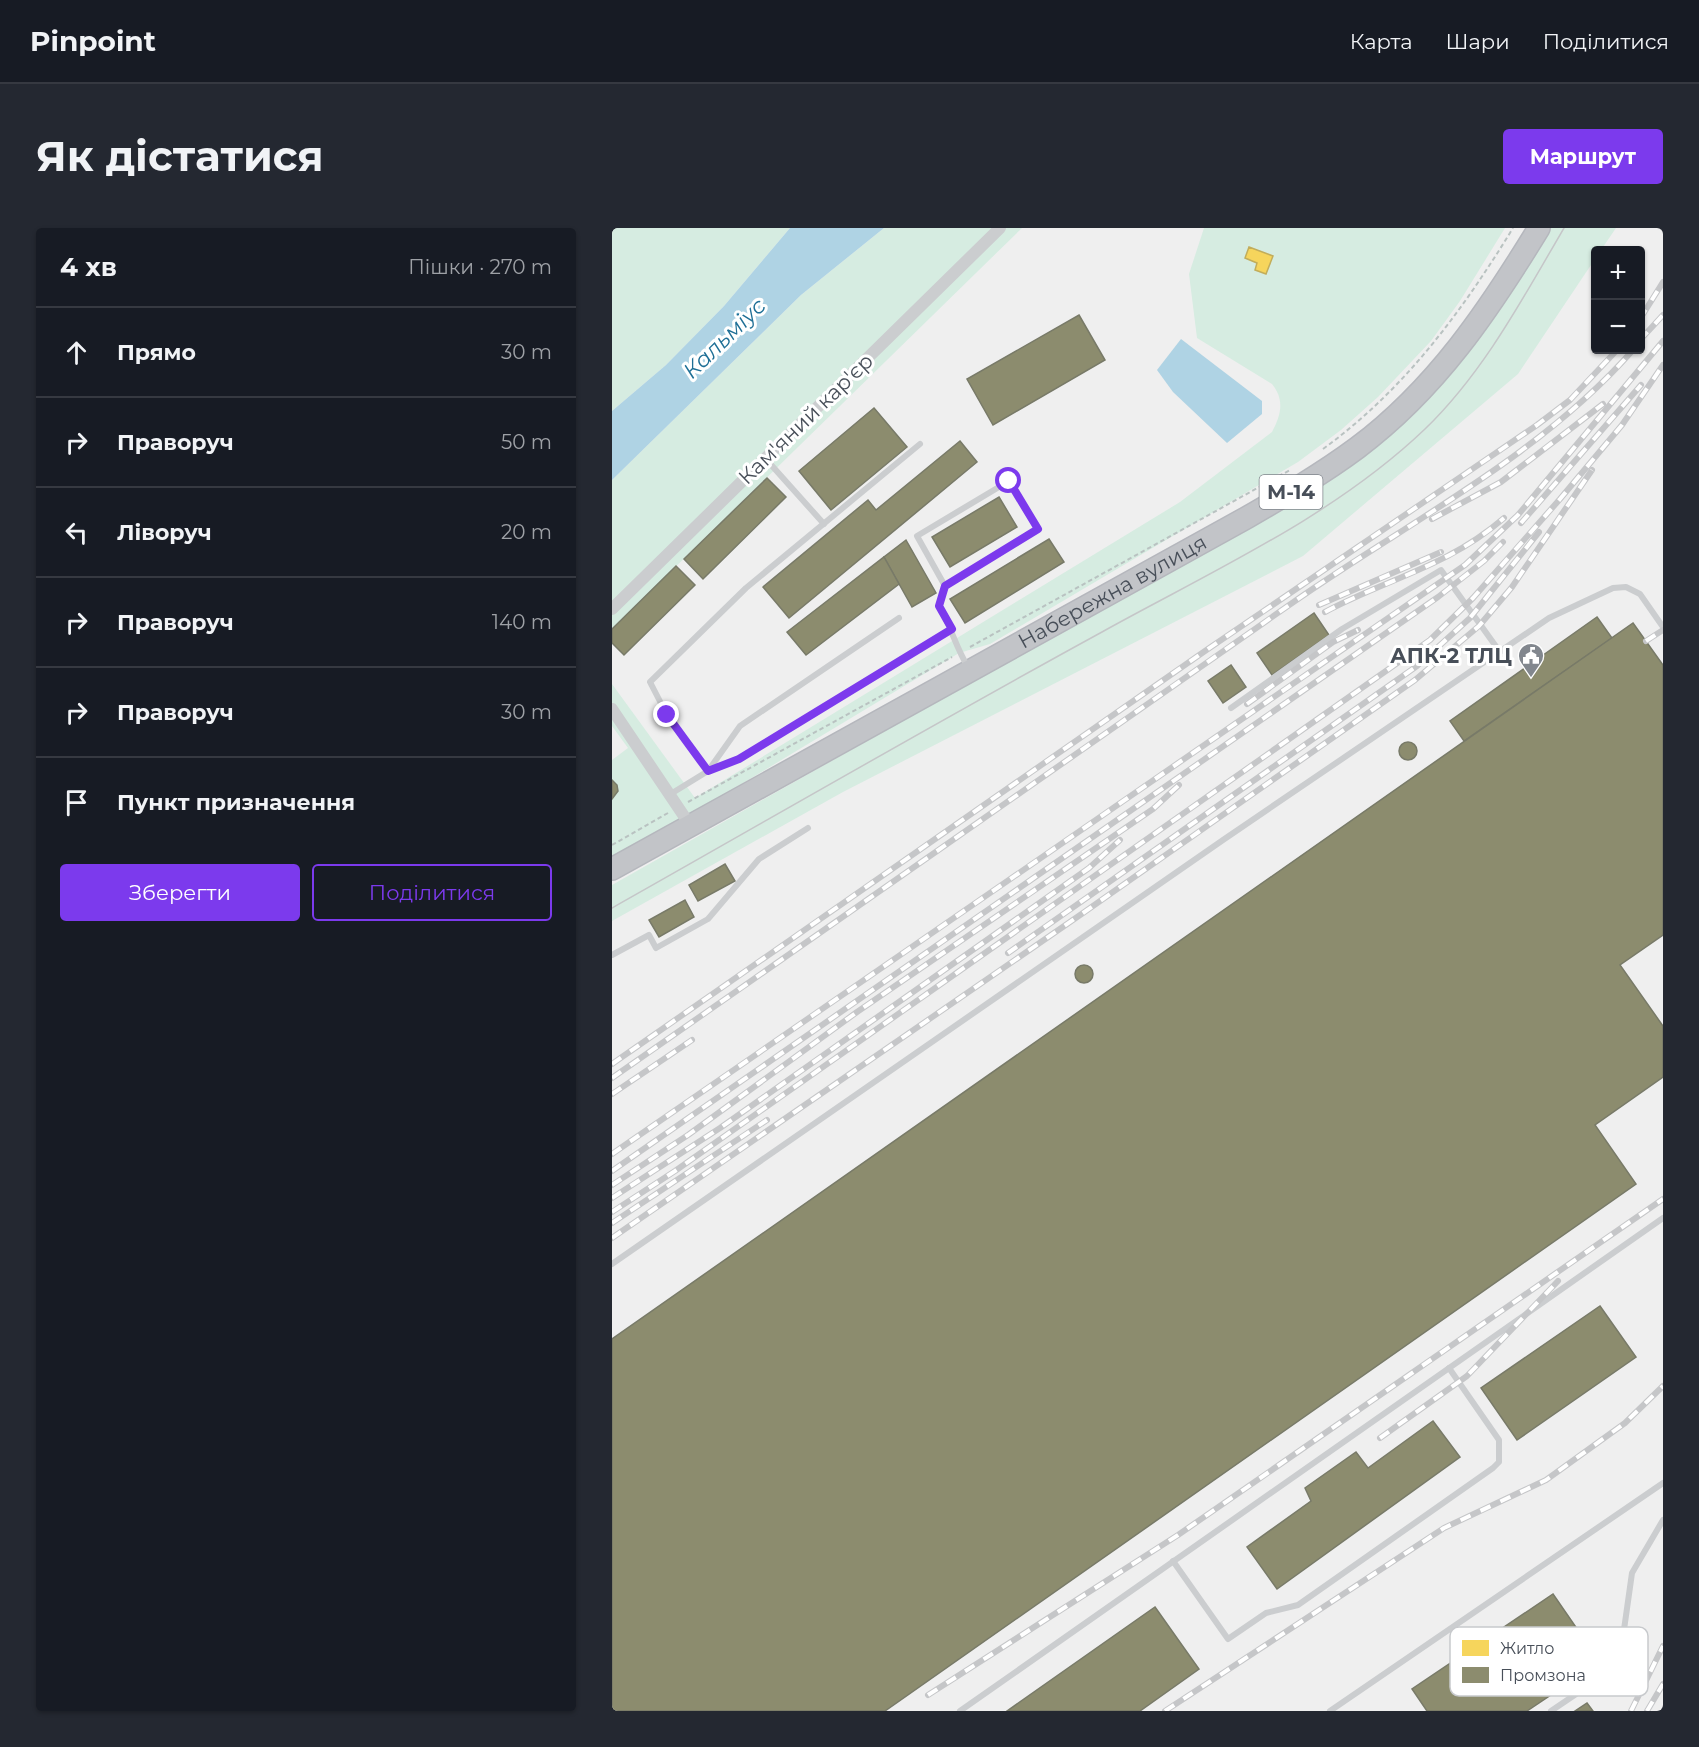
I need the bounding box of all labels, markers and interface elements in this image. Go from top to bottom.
text: Pinpoint [30,24,156,58]
text: Карта [1350,29,1413,54]
text: Шари [1446,29,1510,54]
text: Поділитися [1543,29,1669,54]
button: Маршрут [1503,129,1663,184]
text: Як дістатися [36,130,324,182]
map controls [1591,246,1645,354]
button: + [1591,246,1645,300]
text: 4 хв [60,251,117,283]
text: Пішки · 270 m [408,255,552,279]
water label: Кальміус [677,292,771,384]
button: − [1591,300,1645,354]
icon: ahead [60,336,93,369]
text: Прямо [117,339,196,366]
text: 30 m [501,340,552,364]
street label: Кам'яний кар'єр [733,348,878,489]
icon: right [60,426,93,459]
text: Праворуч [117,429,234,456]
text: 50 m [501,430,552,454]
route start [995,467,1021,493]
road number: М-14 [1260,475,1322,509]
icon: left [60,516,93,549]
text: Ліворуч [117,519,212,546]
text: 20 m [501,520,552,544]
street label: Набережна вулиця [1014,529,1211,654]
icon: right [60,606,93,639]
text: Праворуч [117,609,234,636]
text: 140 m [492,610,552,634]
public building icon: АПК-2 ТЛЦ [1516,641,1546,679]
place label: АПК-2 ТЛЦ [1390,643,1512,668]
icon: right [60,696,93,729]
text: Праворуч [117,699,234,726]
text: 30 m [501,700,552,724]
route end [653,701,679,727]
icon: arrive [60,786,93,819]
text: Пункт призначення [117,789,355,816]
button: Зберегти [60,864,300,921]
button: Поділитися [312,864,552,921]
legend [1450,1627,1648,1696]
text: Житло [1500,1639,1554,1658]
text: Промзона [1500,1666,1586,1685]

